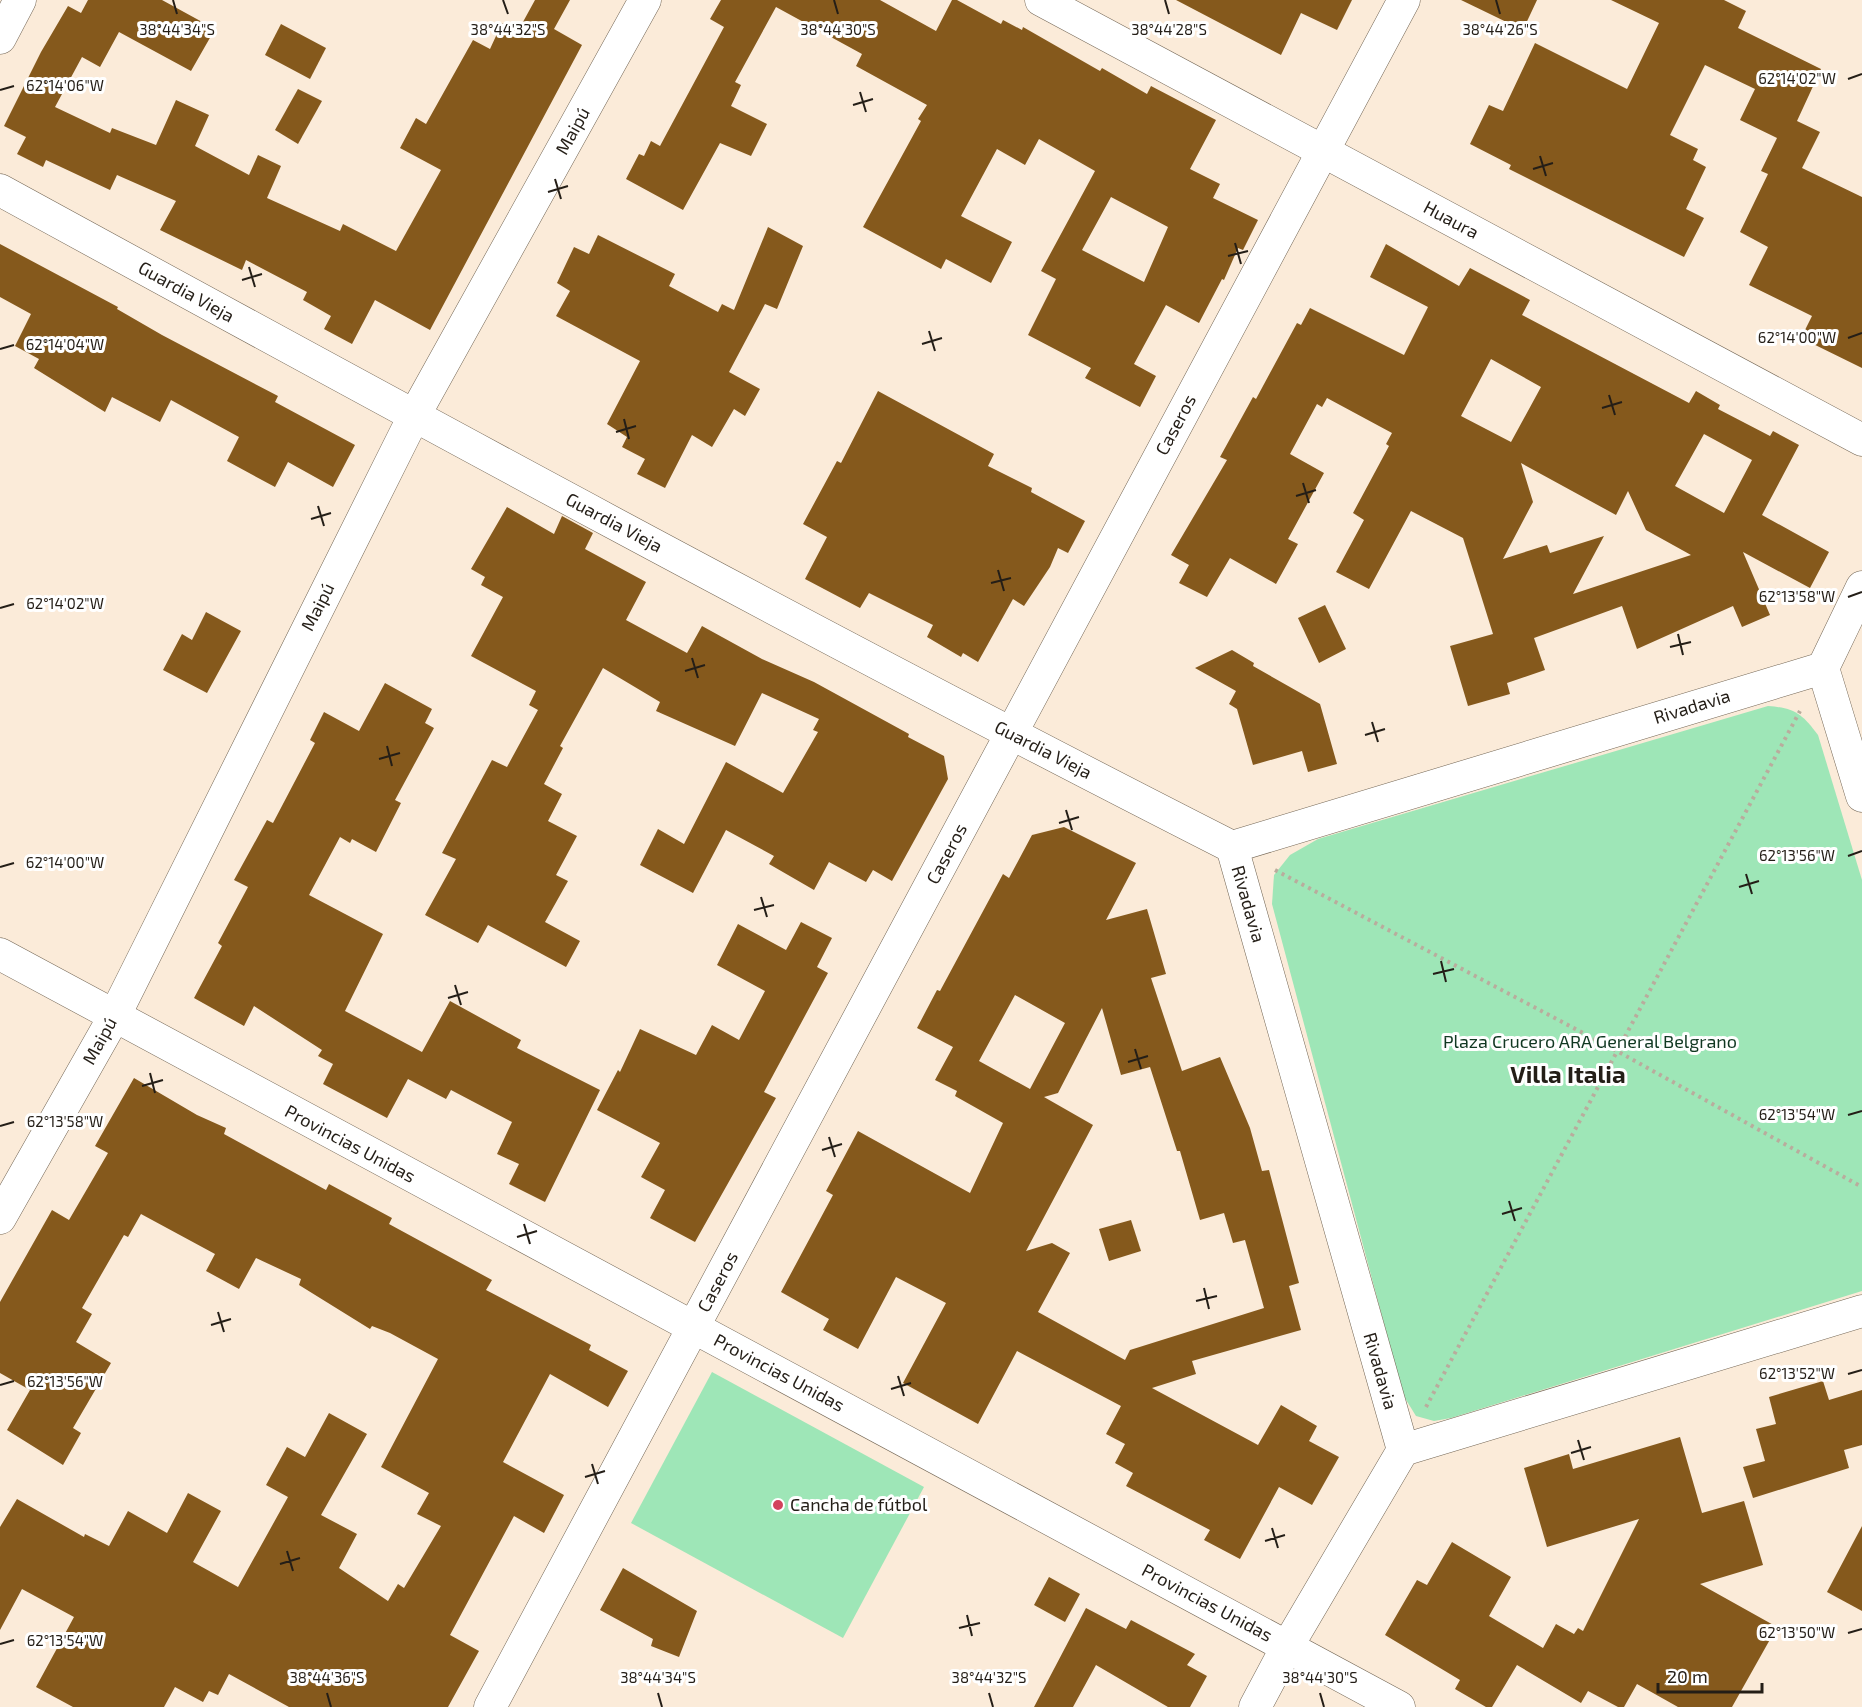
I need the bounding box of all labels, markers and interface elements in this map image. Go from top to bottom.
text: 38°44'34"S [139,20,215,38]
text: 38°44'32"S [471,20,545,38]
text: 38°44'30"S [800,20,876,38]
text: 38°44'28"S [1131,20,1207,38]
text: 38°44'26"S [1462,20,1538,38]
text: 62°14'02"W [1758,69,1836,87]
text: 62°14'06"W [26,76,104,94]
street label: Maipú [550,103,594,158]
street label: Huaura [1420,195,1483,243]
street label: Guardia Vieja [135,256,238,326]
text: 62°14'00"W [1758,328,1836,346]
text: 62°14'04"W [26,335,104,353]
street label: Caseros [1150,391,1200,459]
street label: Guardia Vieja [562,487,667,557]
street label: Maipú [296,579,338,634]
text: 62°13'58"W [1759,587,1835,605]
text: 62°14'02"W [26,594,104,612]
street label: Rivadavia [1651,684,1733,728]
street label: Guardia Vieja [991,715,1096,783]
street label: Caseros [921,820,971,888]
text: 62°13'56"W [1759,846,1835,864]
text: 62°14'00"W [26,853,104,871]
street label: Rivadavia [1227,863,1270,945]
street label: Maipú [77,1013,121,1068]
park label: Plaza Crucero ARA General Belgrano [1443,1030,1737,1052]
district label: Villa Italia [1510,1059,1626,1088]
street label: Provincias Unidas [281,1099,420,1187]
text: 62°13'54"W [1759,1105,1835,1123]
text: 62°13'58"W [27,1112,103,1130]
street label: Caseros [692,1248,742,1316]
street label: Provincias Unidas [710,1328,849,1416]
street label: Rivadavia [1359,1330,1402,1412]
text: 62°13'52"W [1759,1364,1835,1382]
text: 62°13'56"W [27,1372,103,1390]
place label: Cancha de fútbol [790,1493,928,1515]
marker: Cancha de fútbol [771,1498,785,1512]
street label: Provincias Unidas [1138,1558,1277,1646]
text: 62°13'50"W [1759,1623,1835,1641]
text: 62°13'54"W [27,1631,103,1649]
scale bar [1658,1656,1762,1694]
text: 20 m [1667,1665,1708,1687]
text: 38°44'36"S [289,1668,365,1686]
text: 38°44'34"S [620,1668,696,1686]
text: 38°44'32"S [952,1668,1026,1686]
text: 38°44'30"S [1282,1668,1358,1686]

